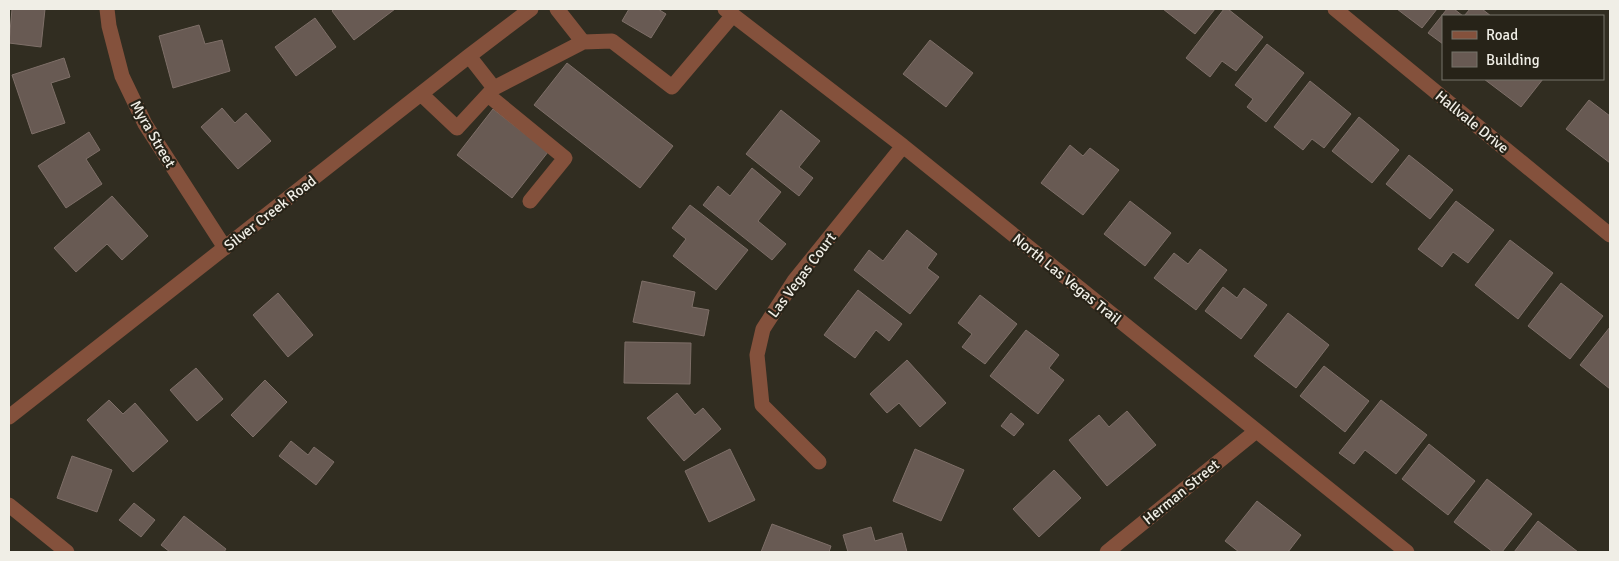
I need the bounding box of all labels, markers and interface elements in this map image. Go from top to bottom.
legend [1442,15,1604,80]
text: Road [1486,26,1518,44]
text: Building [1486,51,1540,69]
street label: Hallvale Drive [1432,87,1512,157]
street label: Myra Street [127,97,179,171]
street label: Silver Creek Road [220,171,320,255]
street label: Las Vegas Court [764,229,840,321]
street label: North Las Vegas Trail [1009,230,1125,328]
street label: Herman Street [1139,456,1223,528]

